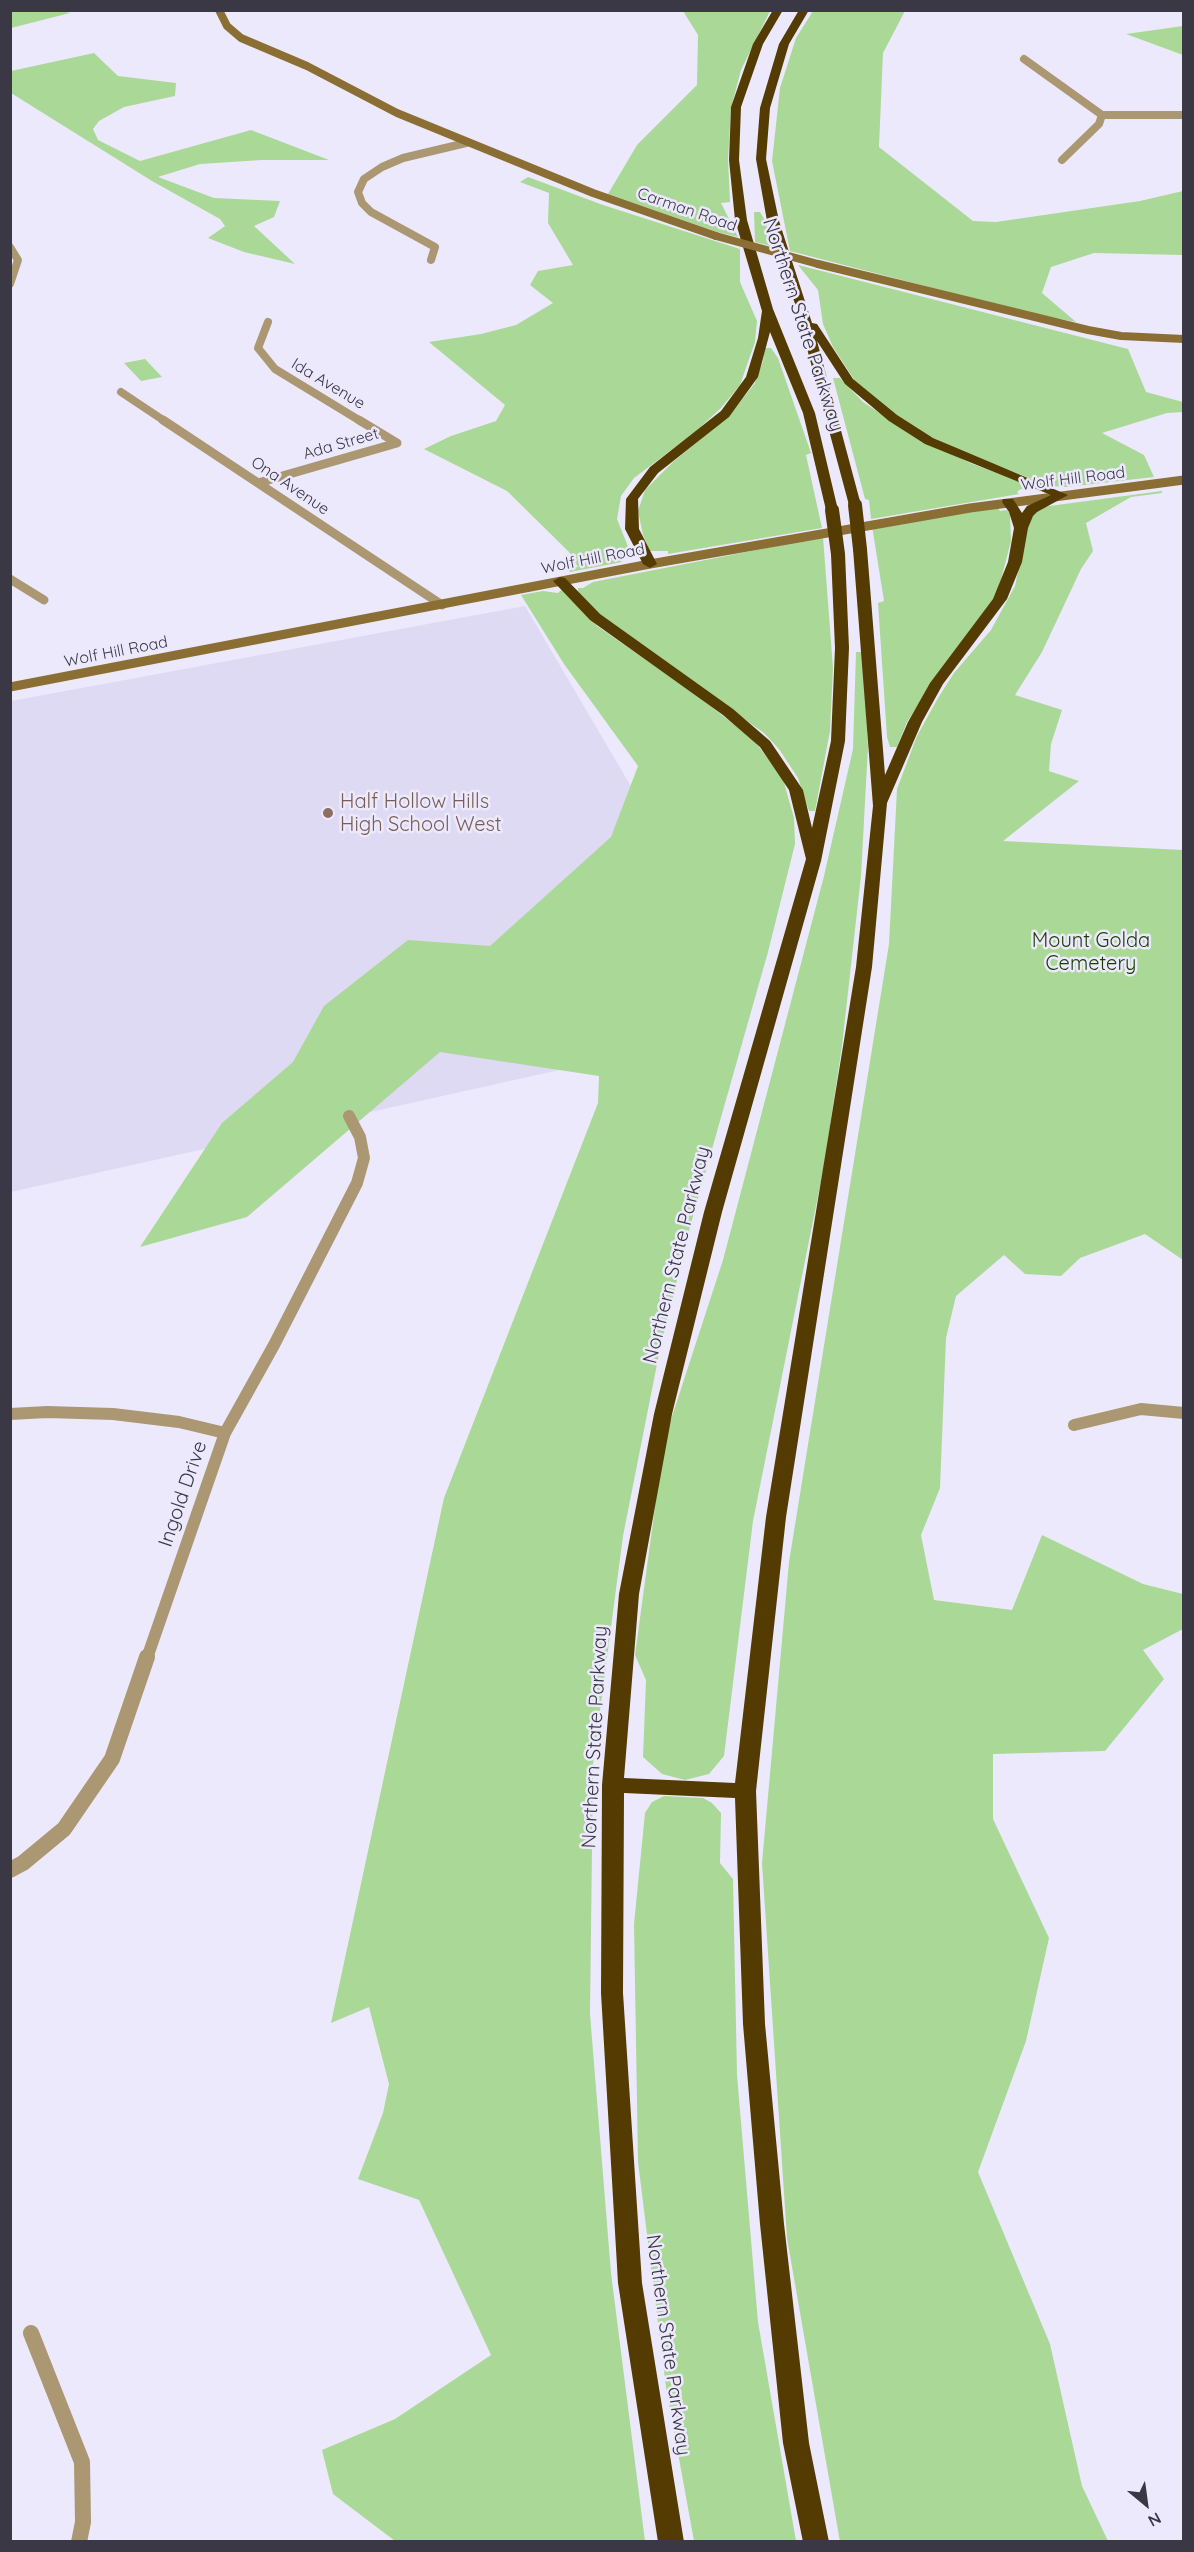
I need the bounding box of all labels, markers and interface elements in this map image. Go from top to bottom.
street label: Carman Road [635,184,739,236]
street label: Northern State Parkway [757,215,849,435]
street label: Ida Avenue [288,355,368,413]
street label: Ada Street [301,424,381,464]
street label: Ona Avenue [247,453,333,519]
street label: Wolf Hill Road [1020,463,1126,495]
street label: Wolf Hill Road [540,540,646,578]
street label: Wolf Hill Road [63,633,169,671]
place label: Half Hollow Hills High School West [340,790,502,837]
marker: Half Hollow Hills High School West [321,806,335,820]
park label: Mount Golda Cemetery [1032,929,1150,976]
street label: Northern State Parkway [638,1144,716,1366]
street label: Ingold Drive [154,1438,212,1550]
street label: Northern State Parkway [577,1625,613,1849]
street label: Northern State Parkway [641,2233,695,2457]
north arrow [1116,2474,1176,2534]
text: N [1145,2508,1165,2531]

